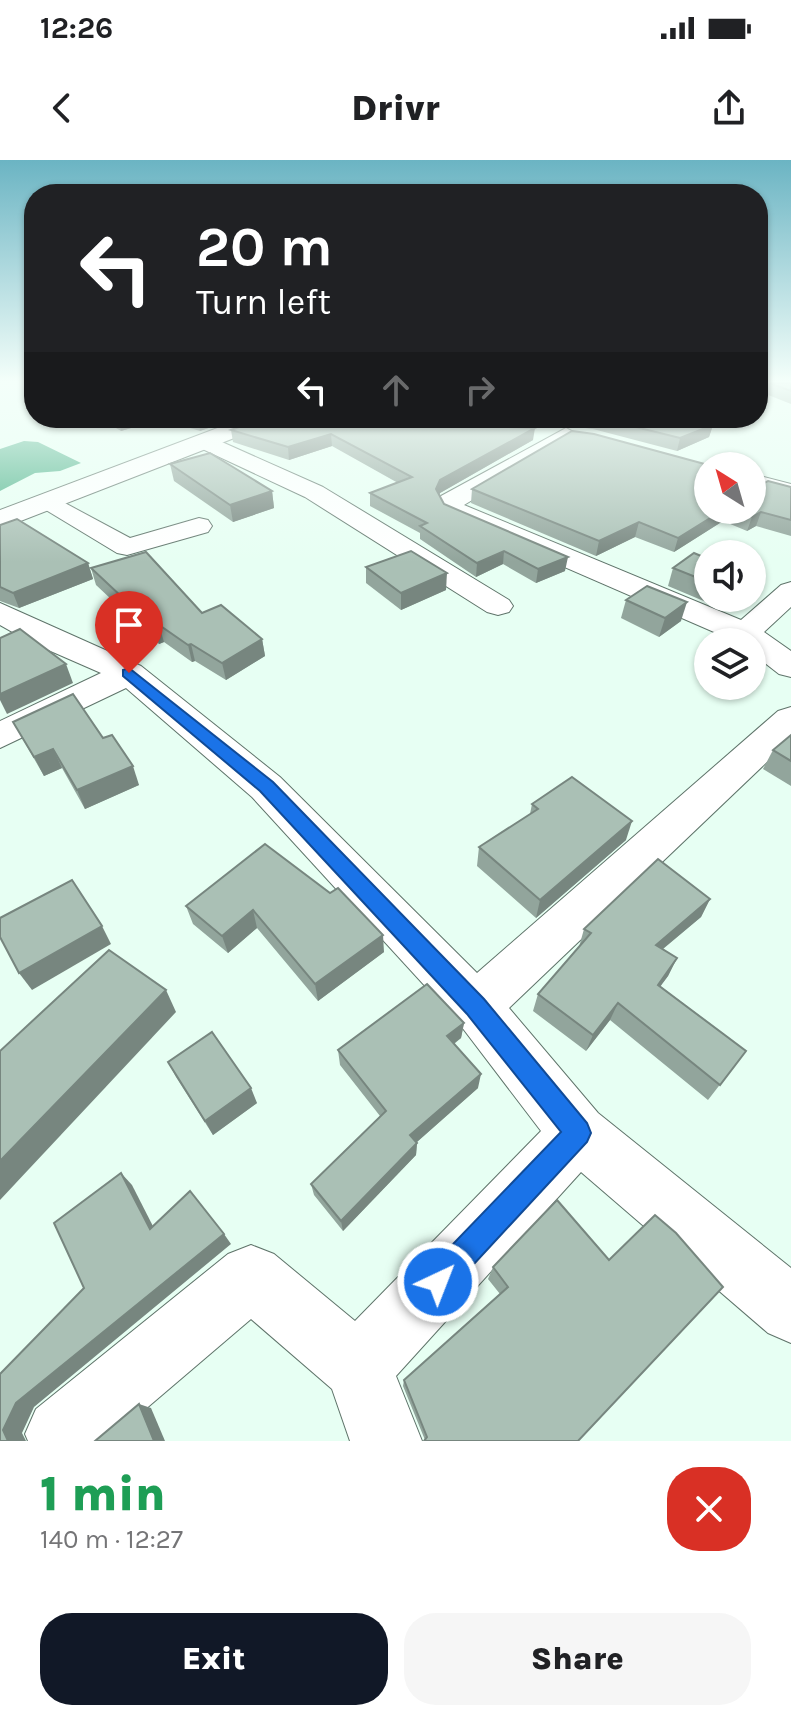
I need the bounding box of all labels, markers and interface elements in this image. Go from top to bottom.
text: 12:26 [40,10,113,46]
icon: back [40,86,84,130]
icon: share [707,86,751,130]
text: Drivr [351,87,440,129]
text: 20 m [196,214,333,279]
icon: left [64,216,168,320]
text: Turn left [196,281,331,323]
icon: left [290,368,334,412]
icon: ahead [374,368,418,412]
icon: right [458,368,502,412]
north arrow [694,452,766,524]
map controls [694,452,766,700]
button: sound [694,540,766,612]
pin [95,591,163,673]
icon: arrive [107,603,151,647]
button: layers [694,628,766,700]
position arrow [396,1240,480,1324]
text: 1 min [40,1466,166,1522]
button: close [667,1467,751,1551]
text: 140 m · 12:27 [40,1524,183,1555]
button: Exit [40,1613,388,1705]
button: Share [404,1613,751,1705]

